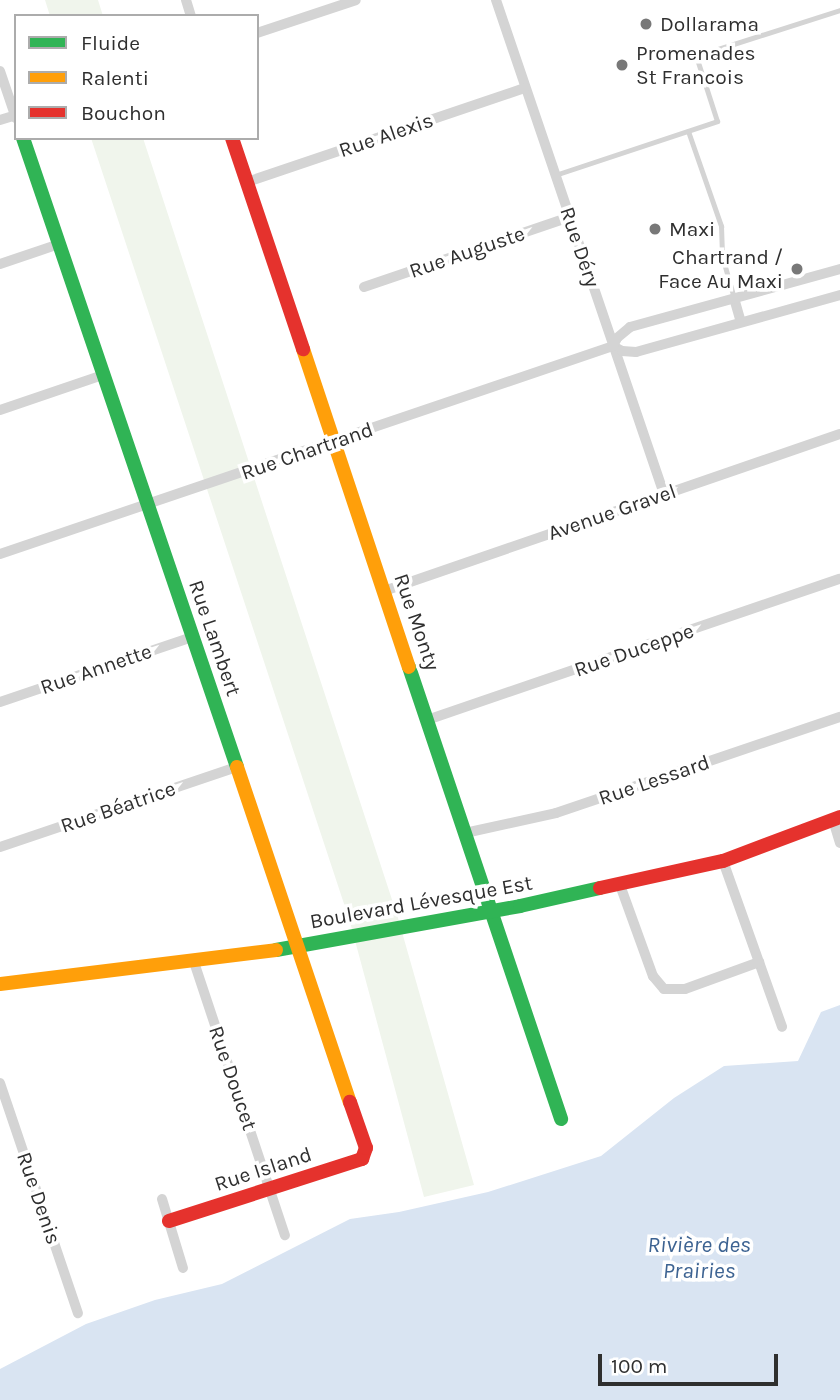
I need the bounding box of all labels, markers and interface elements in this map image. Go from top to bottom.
place label: Dollarama [660,11,759,37]
legend [14,14,259,140]
marker: Dollarama [638,16,654,32]
text: Fluide [81,31,140,55]
place label: Promenades St Francois [636,40,756,90]
marker: Promenades St Francois [614,57,630,73]
text: Ralenti [81,66,149,90]
text: Bouchon [81,101,166,125]
street label: Rue Alexis [336,107,436,163]
street label: Rue Déry [555,203,605,291]
place label: Maxi [669,216,715,242]
street label: Rue Auguste [406,220,528,284]
marker: Maxi [647,221,663,237]
place label: Chartrand / Face Au Maxi [658,244,783,294]
marker: Chartrand / Face Au Maxi [789,261,805,277]
street label: Rue Chartrand [238,417,376,485]
street label: Avenue Gravel [545,478,679,546]
street label: Rue Monty [389,570,445,674]
street label: Rue Lambert [183,577,247,699]
street label: Rue Duceppe [571,618,697,682]
street label: Rue Annette [37,638,155,700]
street label: Rue Lessard [595,749,713,811]
street label: Rue Béatrice [57,776,179,838]
street label: Boulevard Lévesque Est [308,870,534,934]
street label: Rue Doucet [203,1022,263,1134]
street label: Rue Island [211,1141,315,1197]
street label: Rue Denis [11,1149,67,1247]
water label: Rivière des Prairies [647,1231,751,1285]
scale bar [602,1340,782,1384]
text: 100 m [611,1354,668,1378]

